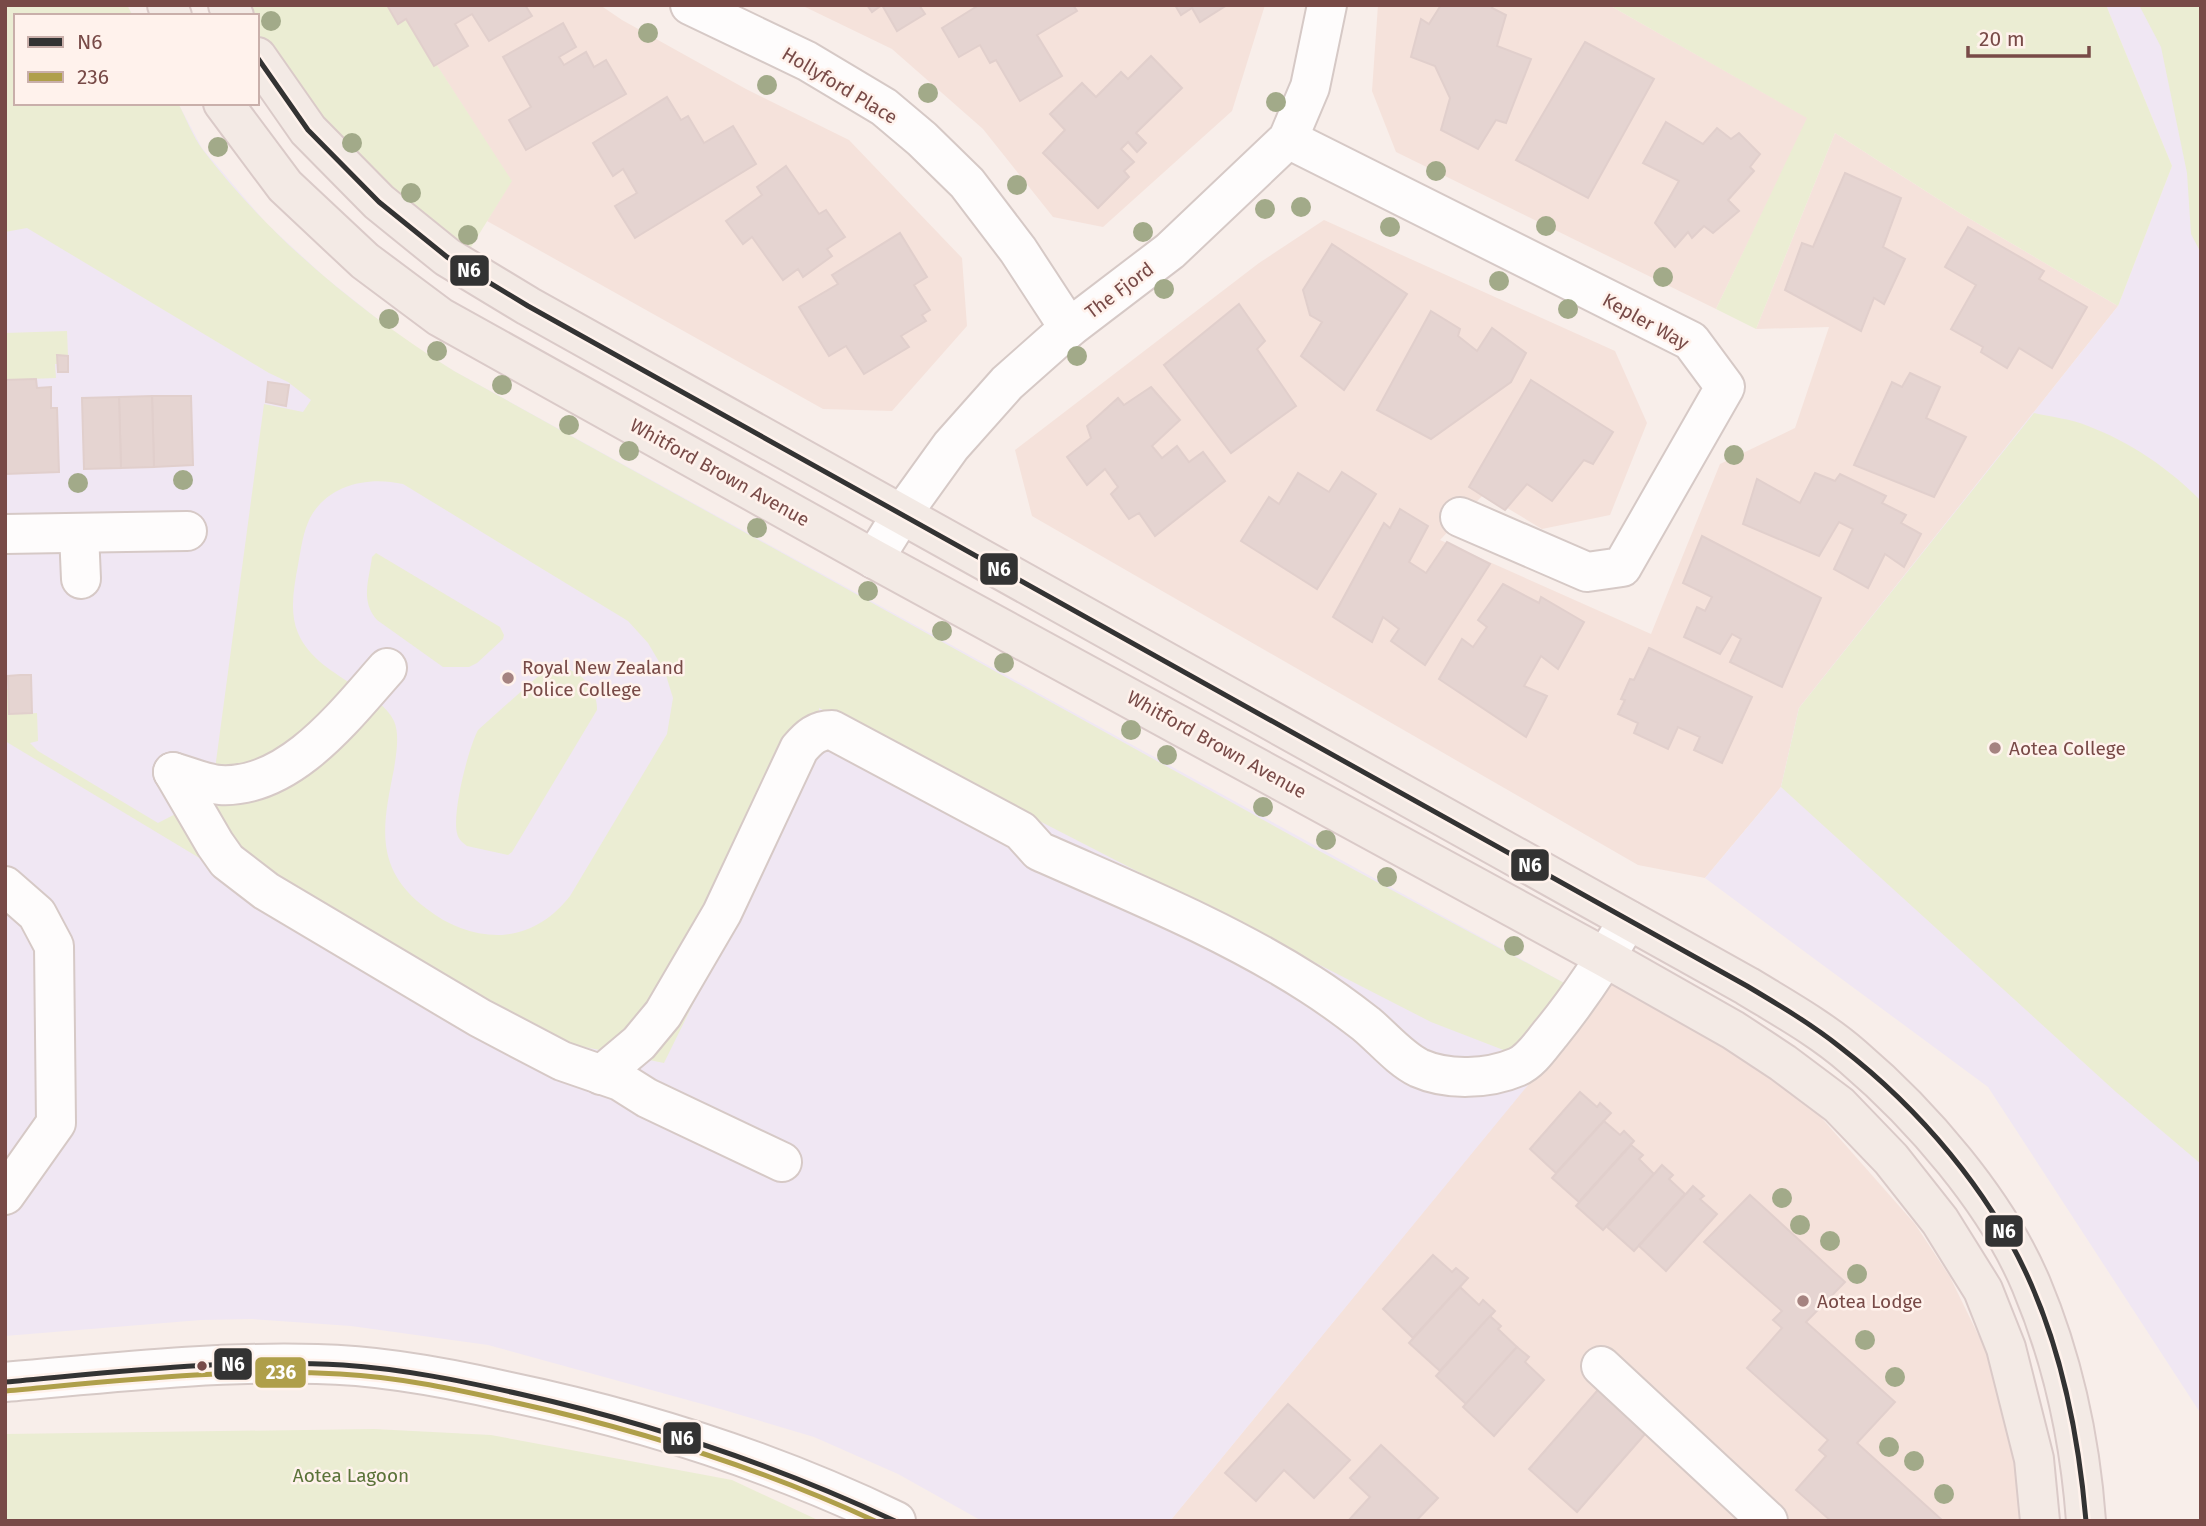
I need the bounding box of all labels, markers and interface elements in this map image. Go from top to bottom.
legend [14,14,259,105]
scale bar [1968,14,2089,58]
text: 20 m [1979,26,2025,52]
text: N6 [77,29,103,55]
street label: Hollyford Place [778,42,902,129]
text: 236 [77,64,109,90]
line badge: N6 [449,254,490,287]
street label: The Fjord [1081,257,1158,324]
text: N6 [457,259,481,282]
street label: Kepler Way [1599,288,1694,355]
street label: Whitford Brown Avenue [626,413,814,531]
line badge: N6 [979,552,1019,586]
text: N6 [987,558,1011,581]
place label: Royal New Zealand Police College [522,656,684,701]
marker: Royal New Zealand Police College [500,670,516,686]
street label: Whitford Brown Avenue [1123,685,1311,803]
place label: Aotea College [2009,737,2126,760]
marker: Aotea College [1987,740,2003,756]
line badge: N6 [1510,848,1550,882]
text: N6 [1518,854,1542,877]
line badge: N6 [1984,1214,2024,1248]
text: N6 [1992,1220,2016,1243]
place label: Aotea Lodge [1817,1290,1922,1313]
marker: Aotea Lodge [1795,1293,1811,1309]
line badge: N6 [213,1347,253,1381]
text: N6 [221,1353,245,1376]
line badge: 236 [254,1356,307,1389]
unlabelled marker [195,1359,209,1373]
text: 236 [266,1361,296,1384]
line badge: N6 [662,1421,702,1455]
text: N6 [670,1427,694,1450]
park label: Aotea Lagoon [293,1464,409,1487]

